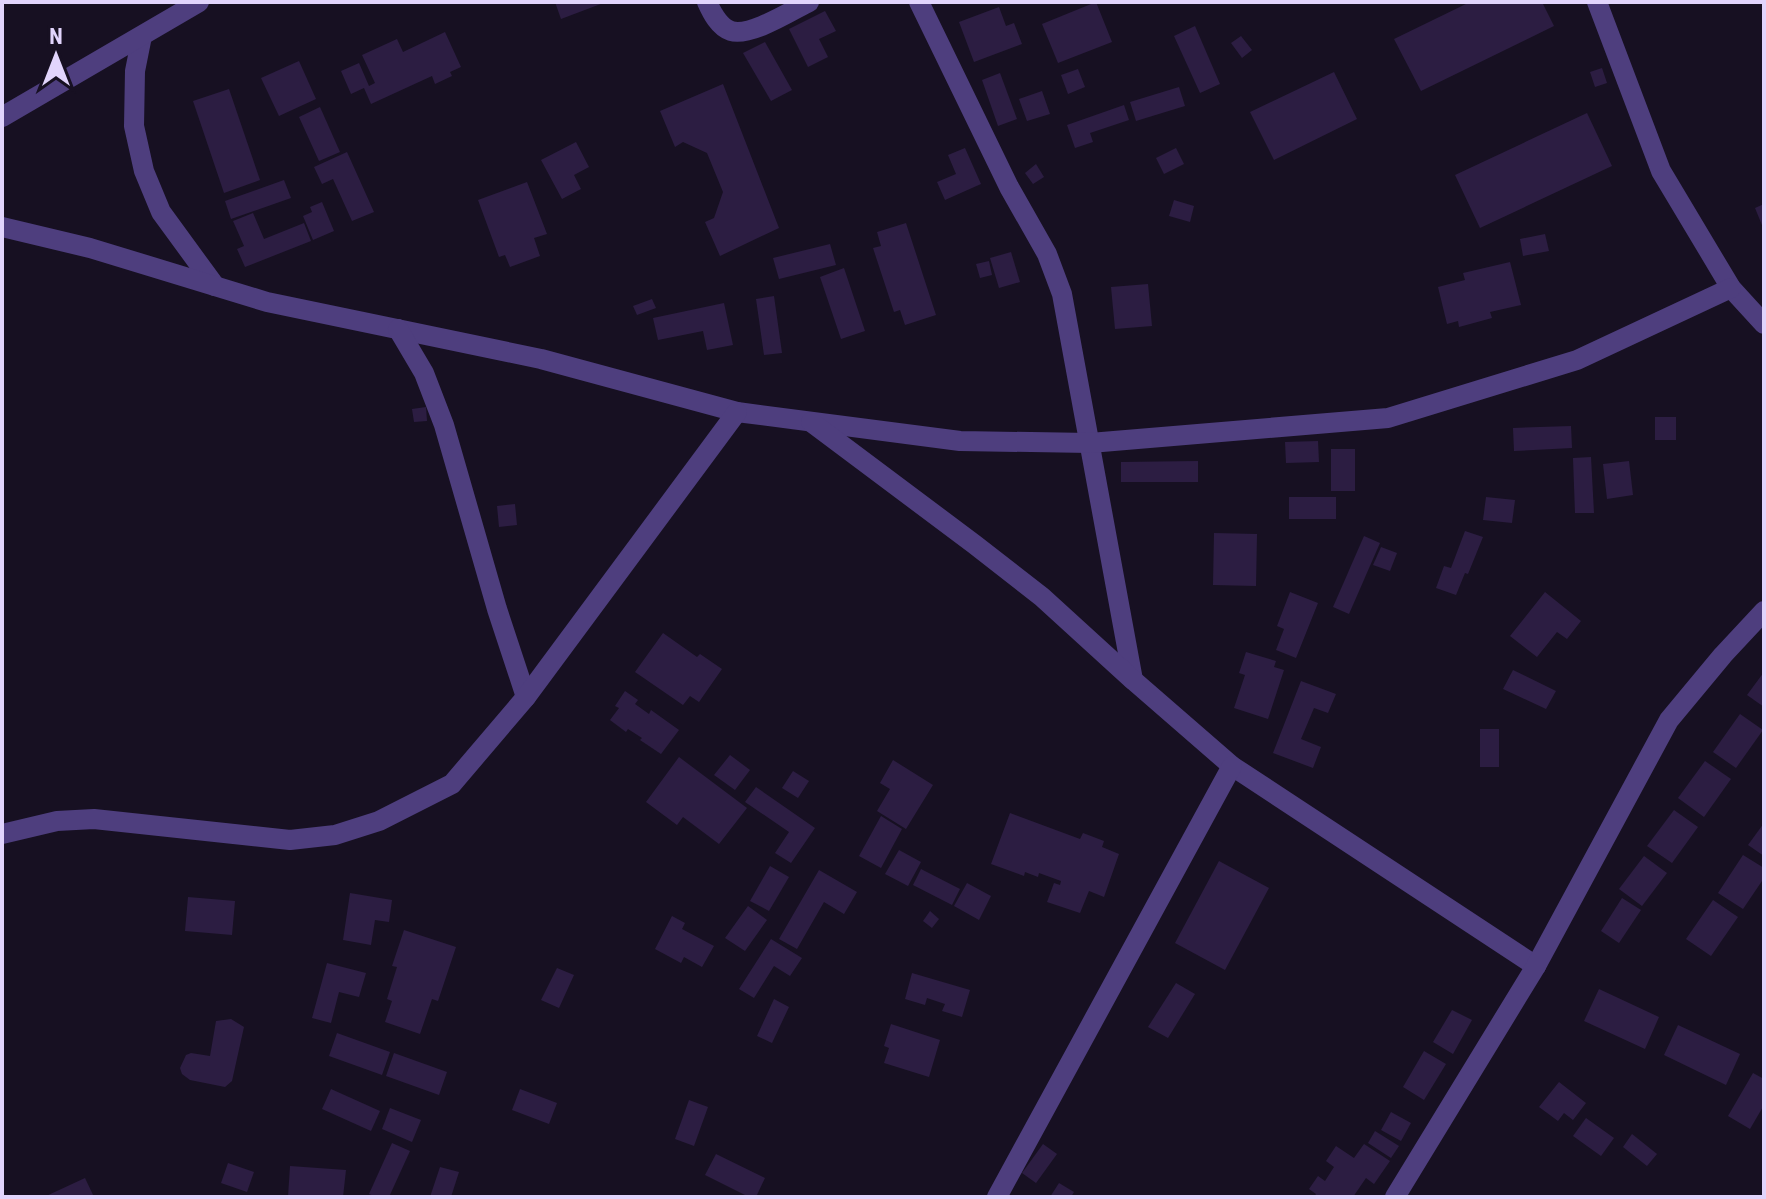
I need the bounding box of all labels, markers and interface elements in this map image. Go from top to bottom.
north arrow [16,16,96,96]
text: N [49,24,63,49]

